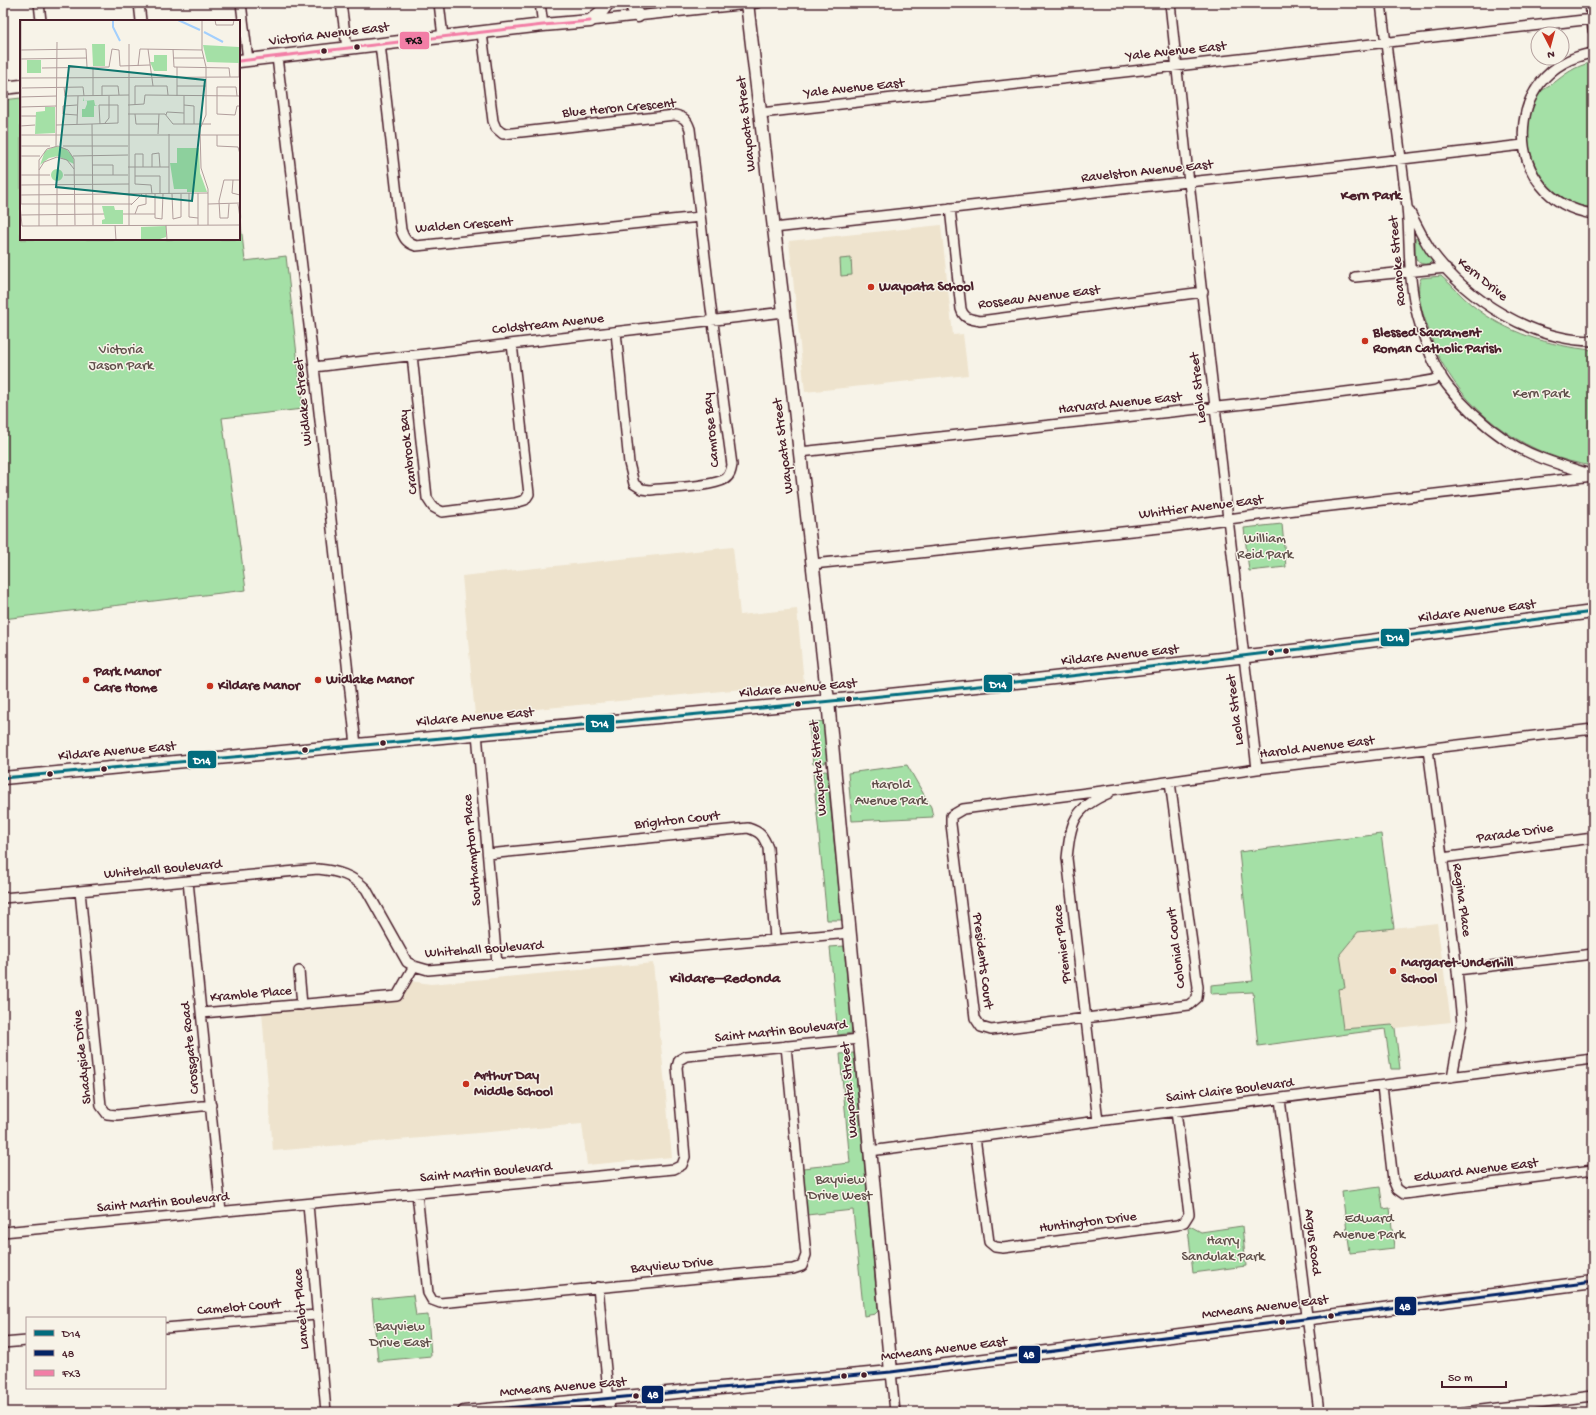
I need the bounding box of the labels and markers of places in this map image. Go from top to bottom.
unlabelled marker [352,42,362,52]
unlabelled marker [319,46,329,56]
place label: Wayoata School [878,279,974,296]
marker: Wayoata School [866,282,876,292]
place label: Blessed Sacrament Roman Catholic Parish [1372,325,1502,358]
marker: Blessed Sacrament Roman Catholic Parish [1360,336,1370,346]
unlabelled marker [1281,646,1291,656]
unlabelled marker [1266,648,1276,658]
place label: Park Manor Care Home [93,664,162,697]
place label: Widlake Manor [325,672,415,689]
marker: Park Manor Care Home [81,675,91,685]
marker: Widlake Manor [313,675,323,685]
place label: Kildare Manor [217,678,302,695]
marker: Kildare Manor [205,681,215,691]
unlabelled marker [844,694,854,704]
unlabelled marker [793,699,803,709]
unlabelled marker [378,738,388,748]
unlabelled marker [300,745,310,755]
unlabelled marker [99,764,109,774]
unlabelled marker [45,769,55,779]
place label: Margaret-Underhill School [1401,955,1513,988]
marker: Margaret-Underhill School [1388,966,1398,976]
place label: Arthur Day Middle School [473,1068,553,1101]
marker: Arthur Day Middle School [461,1079,471,1089]
unlabelled marker [1326,1311,1336,1321]
unlabelled marker [1277,1317,1287,1327]
unlabelled marker [859,1370,869,1380]
unlabelled marker [839,1371,849,1381]
unlabelled marker [631,1391,641,1401]

